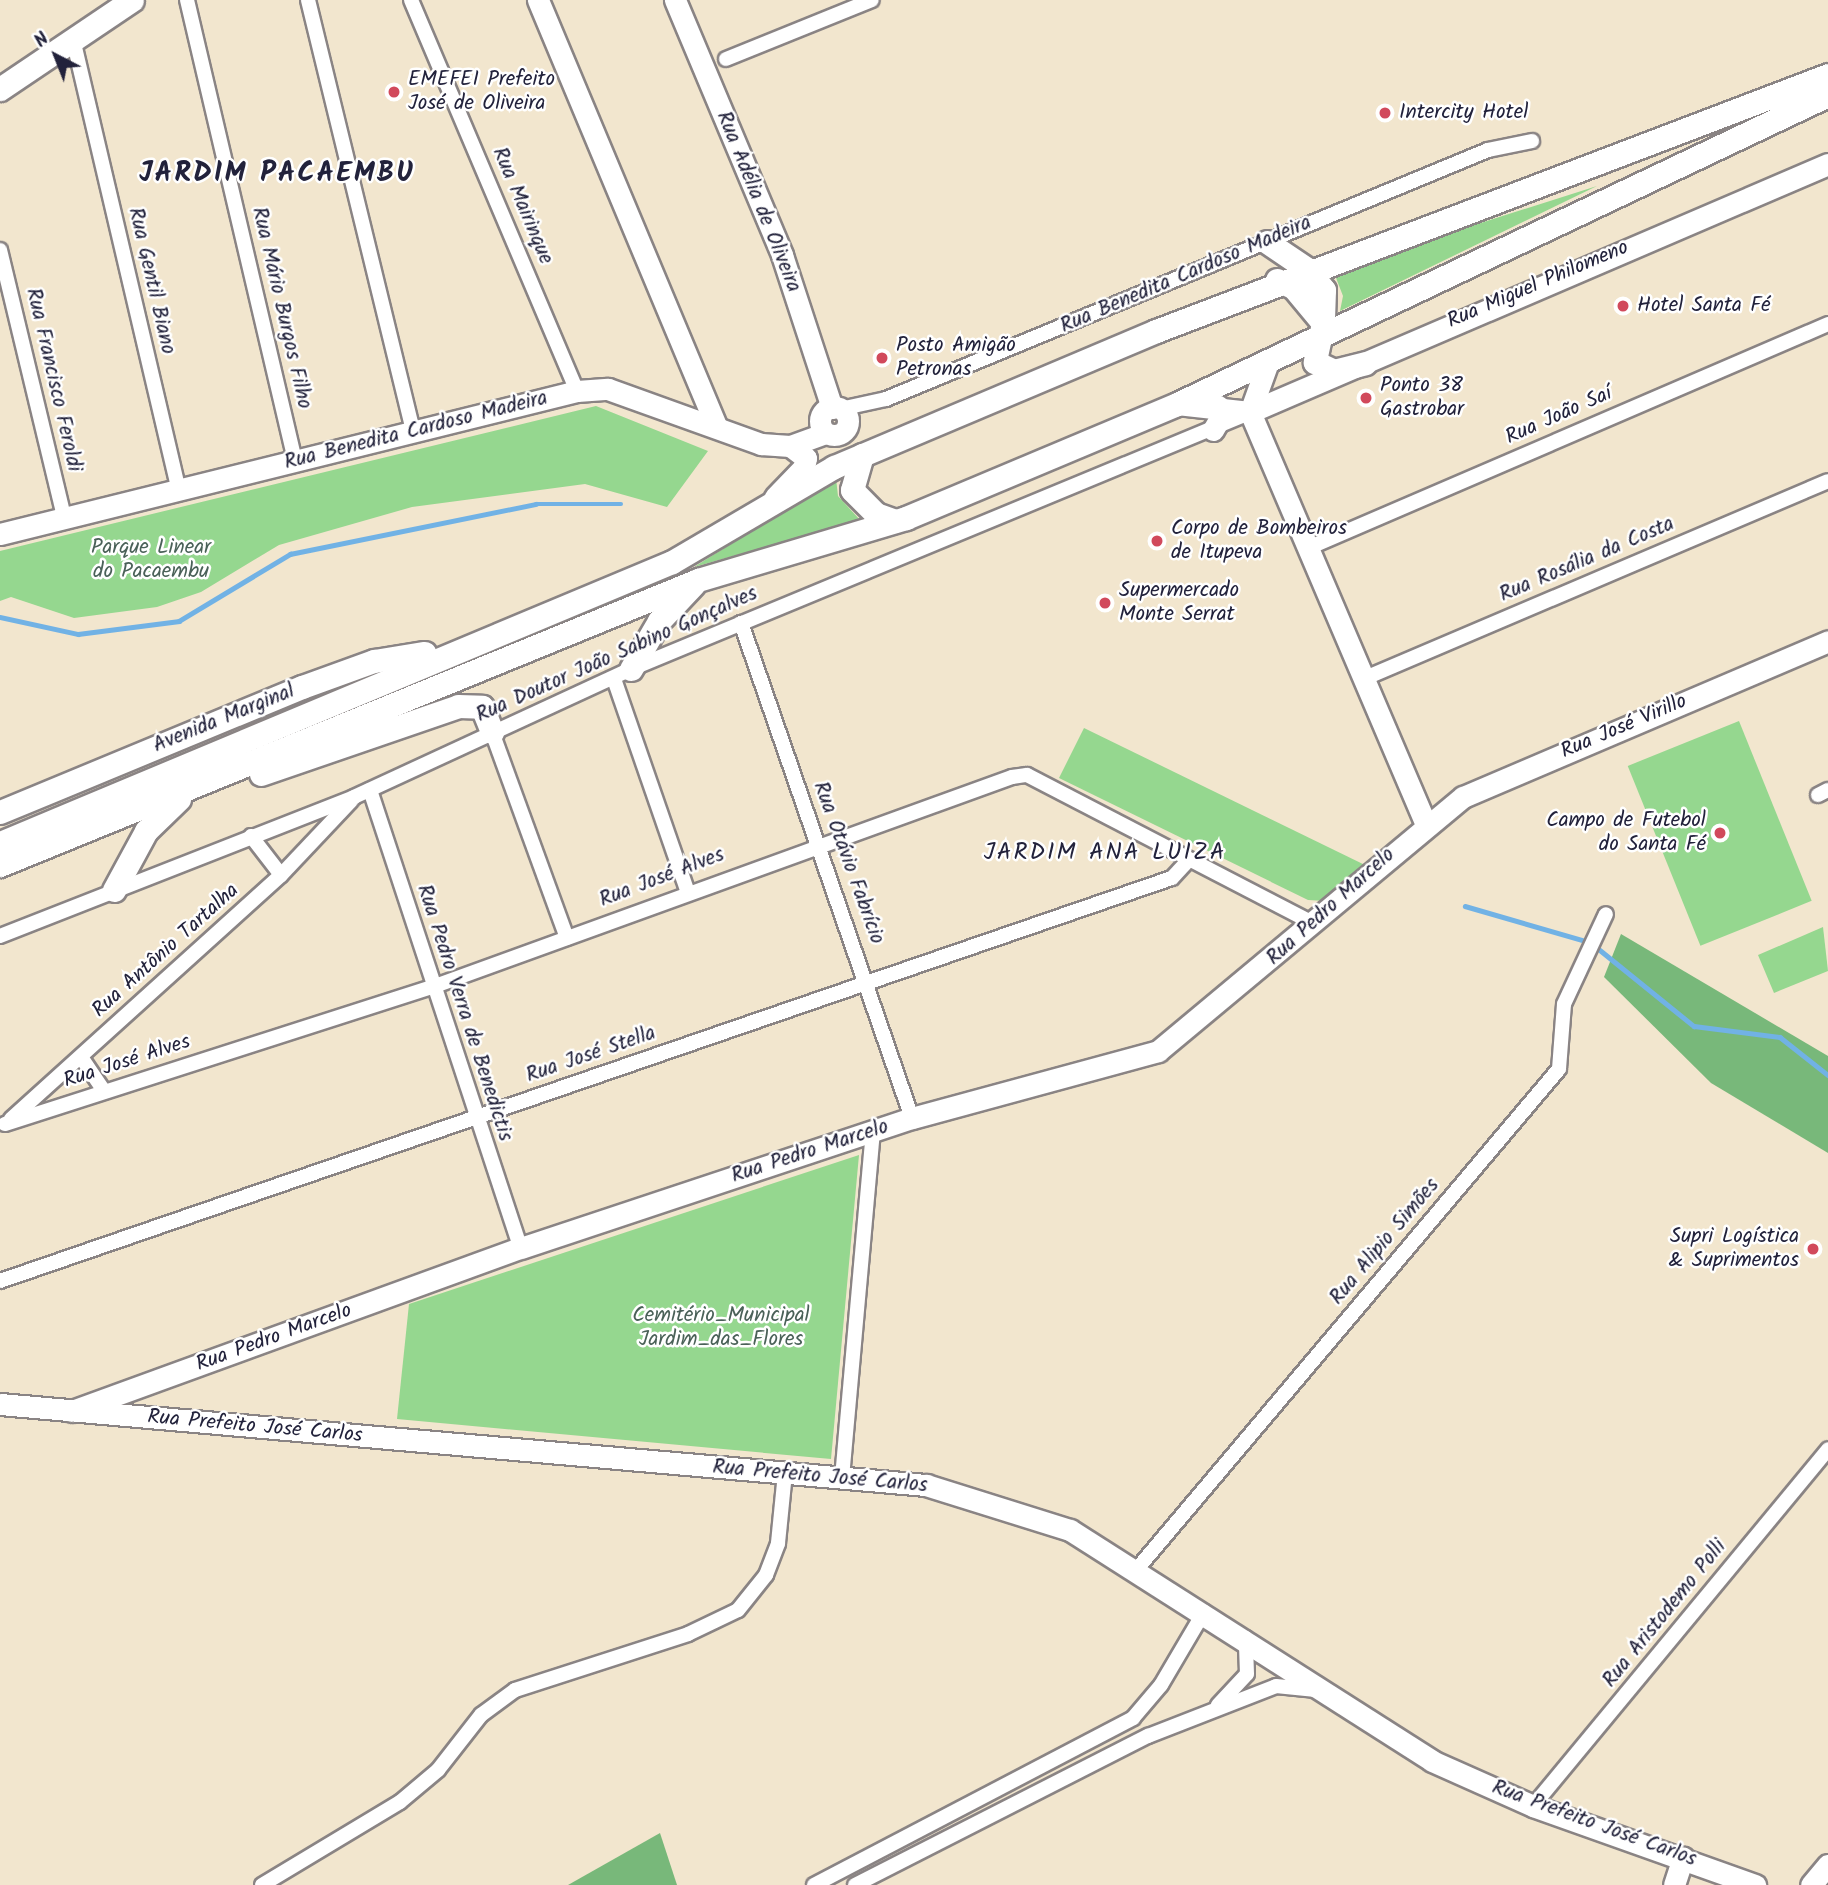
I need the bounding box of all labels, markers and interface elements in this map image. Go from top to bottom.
north arrow [21,21,91,91]
text: N [27,25,56,56]
place label: EMEFEI Prefeito José de Oliveira [408,67,555,117]
marker: EMEFEI Prefeito José de Oliveira [386,84,402,100]
place label: Intercity Hotel [1399,100,1528,126]
marker: Intercity Hotel [1377,105,1393,121]
street label: Rua Adélia de Oliveira [710,108,806,296]
street label: Rua Mairinque [486,144,558,268]
district label: JARDIM PACAEMBU [141,157,413,191]
street label: Rua Gentil Biano [122,205,180,357]
street label: Rua Mário Burgos Filho [246,205,316,411]
street label: Rua Benedita Cardoso Madeira [1057,211,1315,339]
street label: Rua Miguel Philomeno [1444,235,1632,335]
street label: Rua Francisco Feroldi [20,286,86,474]
place label: Hotel Santa Fé [1637,293,1770,319]
marker: Hotel Santa Fé [1615,298,1631,314]
place label: Posto Amigão Petronas [896,333,1016,383]
marker: Posto Amigão Petronas [874,350,890,366]
place label: Ponto 38 Gastrobar [1380,373,1464,423]
street label: Rua João Saí [1502,381,1616,451]
street label: Rua Benedita Cardoso Madeira [282,386,550,476]
marker: Ponto 38 Gastrobar [1358,390,1374,406]
street label: Rua Rosália da Costa [1496,512,1678,608]
place label: Corpo de Bombeiros de Itupeva [1171,516,1347,566]
marker: Corpo de Bombeiros de Itupeva [1149,533,1165,549]
park label: Parque Linear do Pacaembu [91,535,211,585]
place label: Supermercado Monte Serrat [1119,578,1239,628]
street label: Rua Doutor João Sabino Gonçalves [472,581,762,729]
marker: Supermercado Monte Serrat [1097,595,1113,611]
street label: Avenida Marginal [149,679,299,759]
street label: Rua José Virillo [1557,689,1691,765]
street label: Rua Otávio Fabrício [807,778,889,948]
place label: Campo de Futebol do Santa Fé [1546,808,1706,858]
marker: Campo de Futebol do Santa Fé [1712,825,1728,841]
district label: JARDIM ANA LUIZA [986,839,1224,867]
street label: Rua José Alves [596,843,728,913]
street label: Rua Pedro Marcelo [1262,843,1400,971]
street label: Rua Antônio Tartalha [87,879,245,1023]
street label: Rua Pedro Verra de Benedictis [411,881,517,1145]
street label: Rua José Stella [523,1021,659,1089]
street label: Rua José Alves [60,1030,194,1094]
street label: Rua Pedro Marcelo [728,1115,892,1189]
street label: Rua Alipio Simões [1325,1174,1445,1310]
place label: Supri Logística & Suprimentos [1669,1224,1799,1274]
marker: Supri Logística & Suprimentos [1805,1241,1821,1257]
street label: Rua Pedro Marcelo [193,1298,355,1378]
park label: Cemitério_Municipal Jardim_das_Flores [632,1303,810,1353]
street label: Rua Prefeito José Carlos [146,1405,364,1449]
street label: Rua Prefeito José Carlos [711,1455,929,1499]
street label: Rua Aristodemo Polli [1598,1535,1732,1693]
street label: Rua Prefeito José Carlos [1488,1775,1700,1873]

